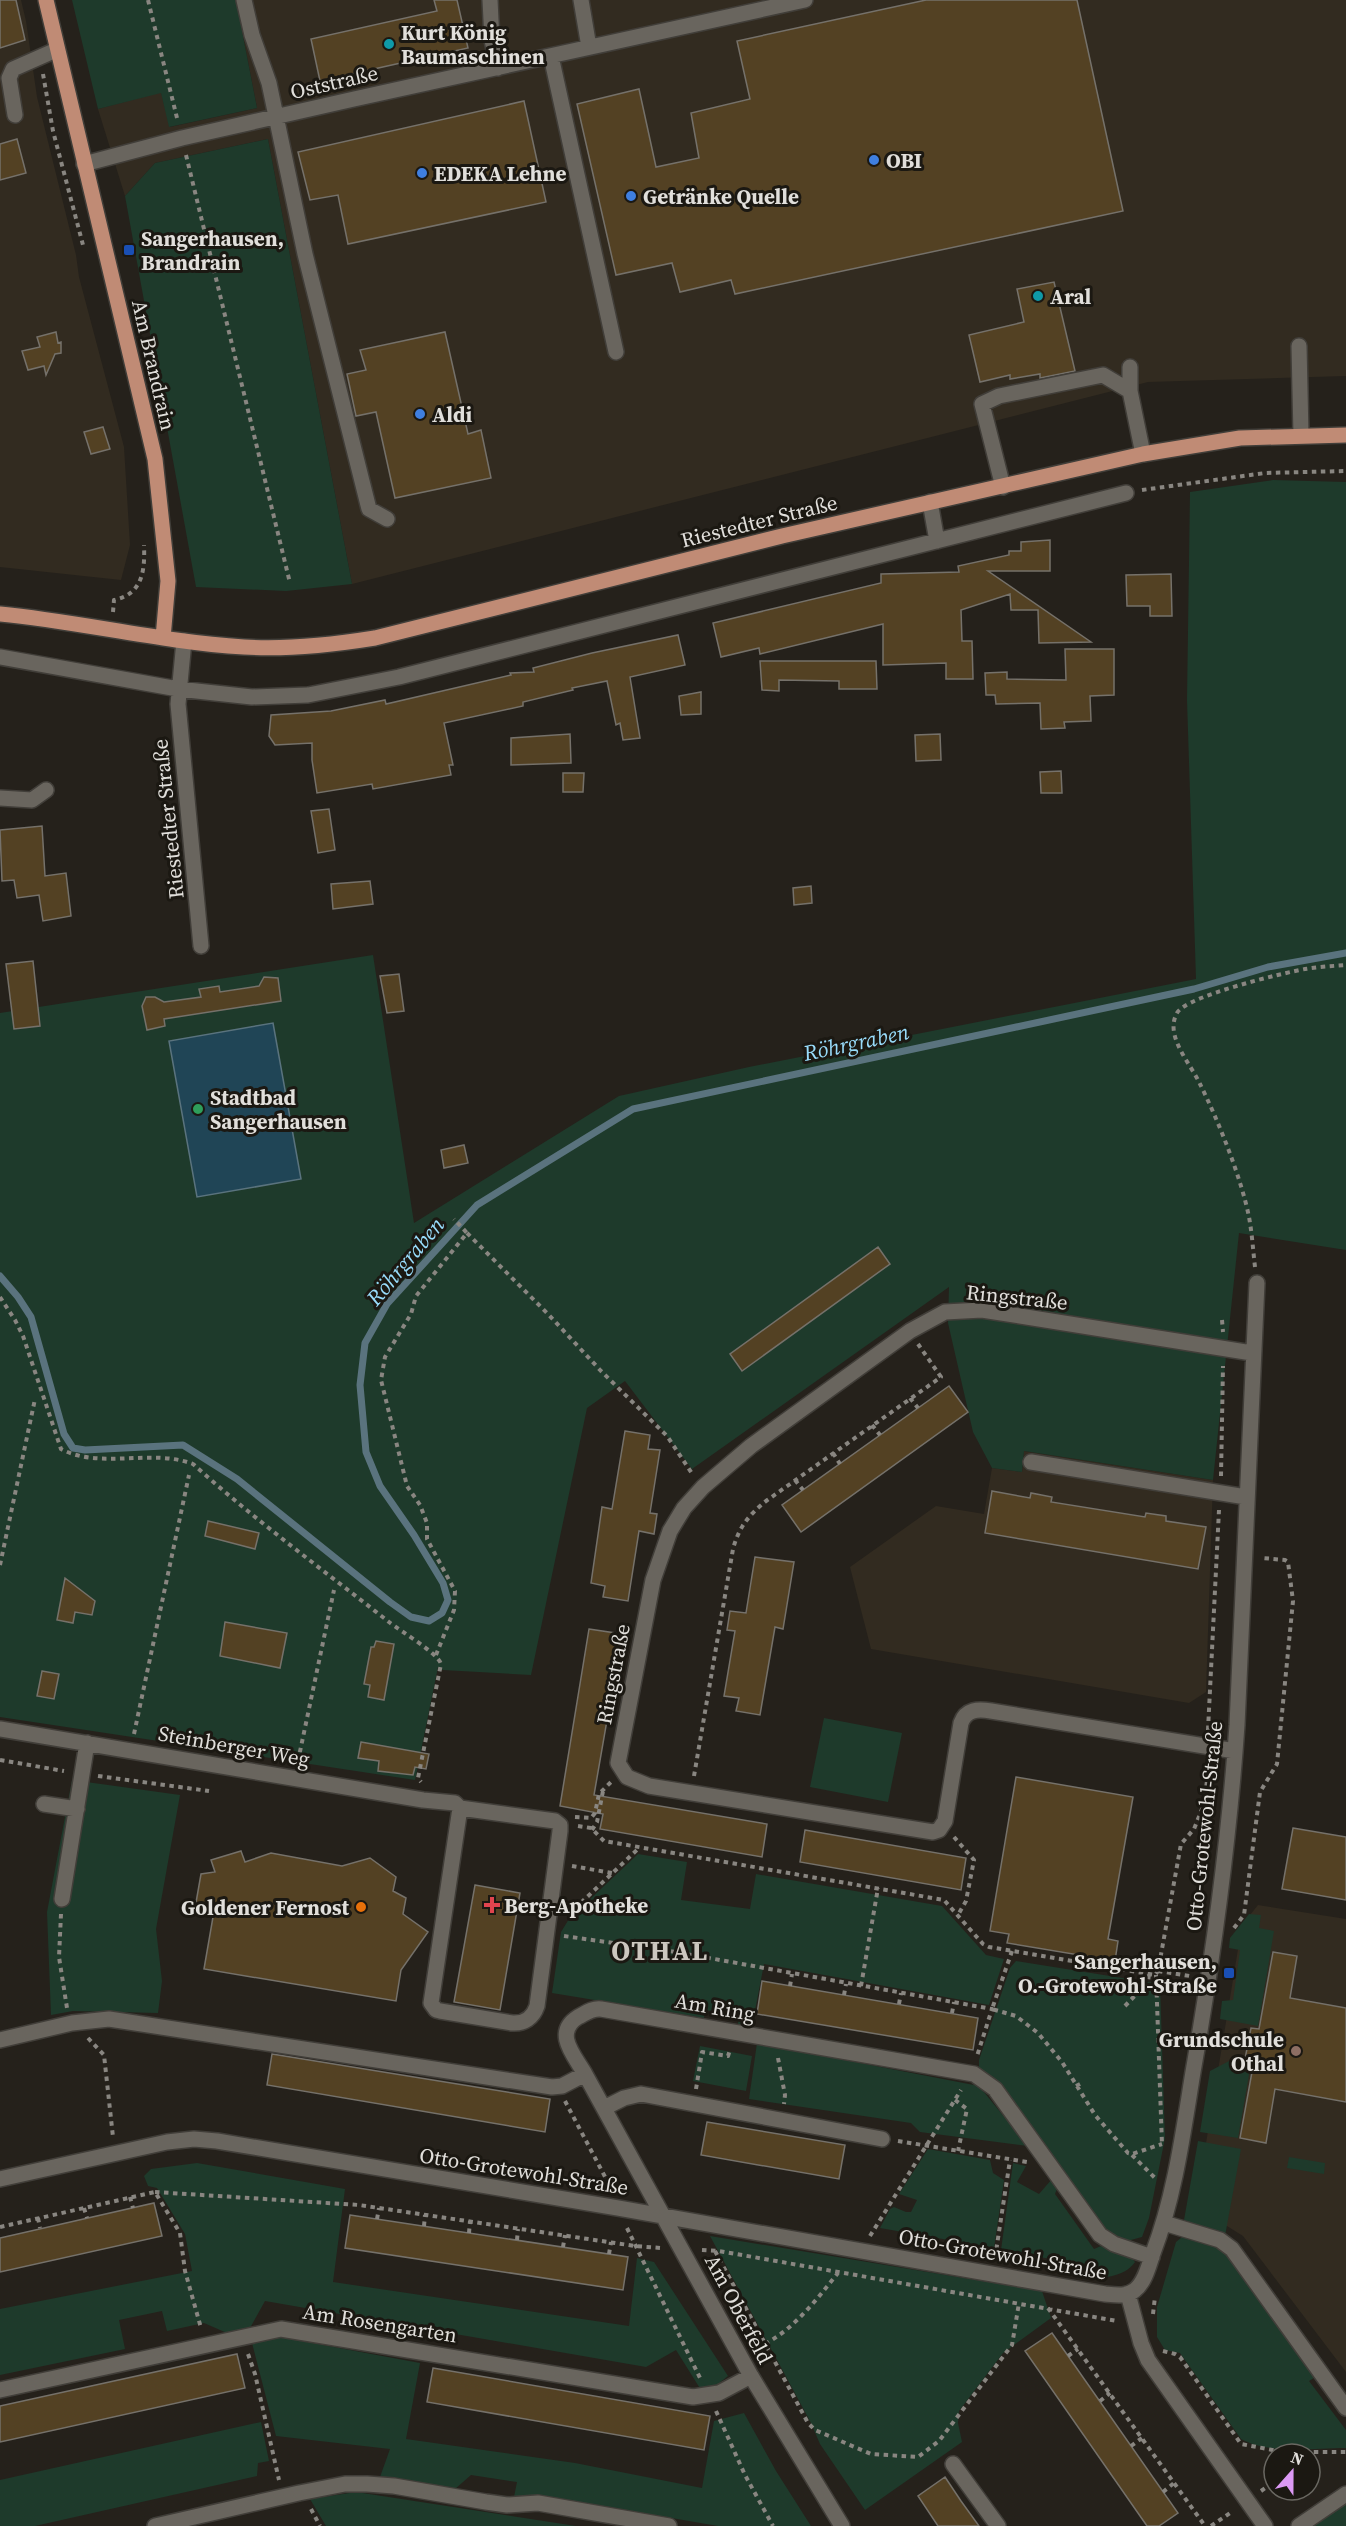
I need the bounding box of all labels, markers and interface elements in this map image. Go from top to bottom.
place label: Kurt König Baumaschinen [401,18,545,71]
marker: Kurt König Baumaschinen [382,37,396,51]
street label: Oststraße [287,58,381,106]
place label: OBI [886,146,922,175]
marker: OBI [867,153,881,167]
place label: EDEKA Lehne [434,159,566,188]
marker: EDEKA Lehne [415,166,429,180]
place label: Getränke Quelle [643,182,799,211]
marker: Getränke Quelle [624,189,638,203]
place label: Sangerhausen, Brandrain [141,224,284,277]
marker: Sangerhausen, Brandrain [122,243,136,257]
place label: Aral [1050,282,1092,311]
marker: Aral [1031,289,1045,303]
street label: Am Brandrain [125,297,183,433]
place label: Aldi [432,400,472,429]
marker: Aldi [413,407,427,421]
street label: Riestedter Straße [678,488,840,554]
street label: Riestedter Straße [145,738,191,900]
water label: Röhrgraben [800,1016,912,1068]
place label: Stadtbad Sangerhausen [210,1083,347,1136]
marker: Stadtbad Sangerhausen [191,1102,205,1116]
water label: Röhrgraben [358,1210,451,1312]
street label: Ringstraße [965,1277,1069,1317]
street label: Ringstraße [589,1621,637,1727]
street label: Steinberger Weg [156,1718,312,1774]
street label: Otto-Grotewohl-Straße [1179,1720,1229,1932]
place label: Berg-Apotheke [504,1891,648,1920]
place label: Goldener Fernost [181,1893,349,1922]
marker: Berg-Apotheke [485,1898,499,1912]
marker: Goldener Fernost [354,1900,368,1914]
district label: OTHAL [611,1932,709,1969]
place label: Sangerhausen, O.-Grotewohl-Straße [1018,1947,1217,2000]
marker: Sangerhausen, O.-Grotewohl-Straße [1222,1966,1236,1980]
street label: Am Ring [672,1986,758,2028]
place label: Grundschule Othal [1159,2025,1284,2078]
marker: Grundschule Othal [1289,2044,1303,2058]
street label: Otto-Grotewohl-Straße [417,2140,631,2202]
street label: Otto-Grotewohl-Straße [897,2221,1109,2287]
street label: Am Oberfeld [698,2249,780,2369]
street label: Am Rosengarten [301,2296,460,2350]
north arrow [1262,2442,1322,2502]
text: N [1288,2446,1307,2470]

